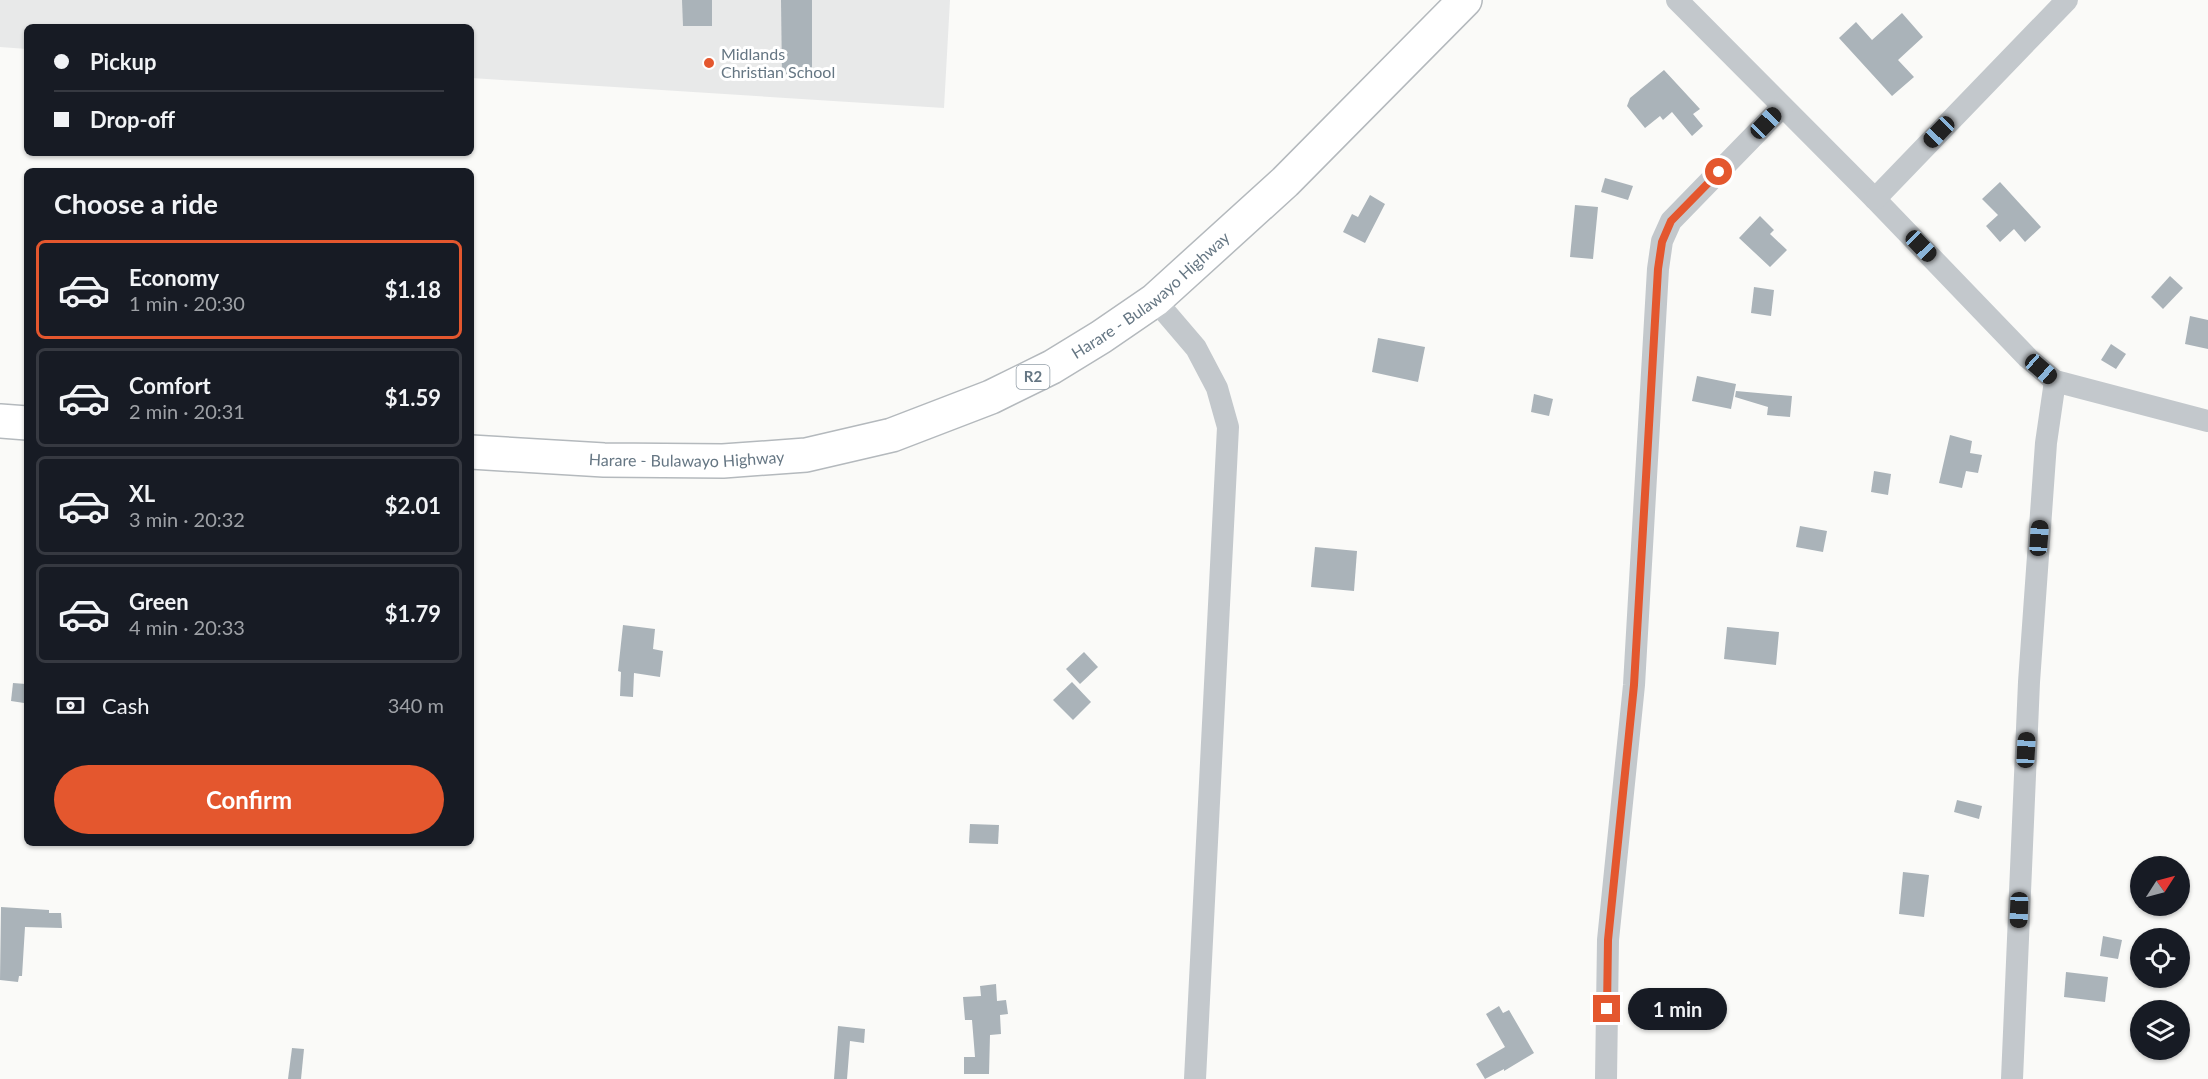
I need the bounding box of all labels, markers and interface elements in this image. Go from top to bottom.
place label: Midlands Christian School [721,44,835,81]
text: Pickup [90,48,156,75]
marker: Midlands Christian School [702,56,716,70]
car [1747,104,1785,142]
text: Drop-off [90,106,175,133]
car [1920,113,1958,151]
route start [1705,158,1732,185]
text: Choose a ride [54,187,218,220]
street label: Harare - Bulawayo Highway [1068,227,1234,362]
car [1902,227,1940,265]
icon: car [57,263,111,317]
text: Economy [129,264,219,291]
text: $1.18 [385,276,441,303]
text: 1 min · 20:30 [129,291,245,315]
car [2022,350,2060,388]
road number: R2 [1016,365,1050,389]
icon: car [57,371,111,425]
text: Comfort [129,372,211,399]
text: $1.59 [385,384,441,411]
text: 2 min · 20:31 [129,399,245,423]
street label: Harare - Bulawayo Highway [588,447,786,470]
icon: car [57,479,111,533]
text: XL [129,480,155,507]
text: $2.01 [385,492,441,519]
text: 3 min · 20:32 [129,507,245,531]
car [2029,519,2049,557]
icon: car [57,587,111,641]
text: Green [129,588,189,615]
text: $1.79 [385,600,441,627]
text: 4 min · 20:33 [129,615,245,639]
icon: cash [54,689,87,722]
text: Cash [102,692,149,719]
text: 340 m [388,693,444,717]
car [2016,732,2036,768]
button: Confirm [54,765,444,834]
north arrow [2130,856,2190,916]
map controls [2130,856,2190,1060]
car [2009,892,2029,928]
button: locate [2130,928,2190,988]
callout: 1 min [1628,988,1727,1030]
route end [1593,995,1620,1022]
text: 1 min [1653,997,1702,1021]
button: layers [2130,1000,2190,1060]

